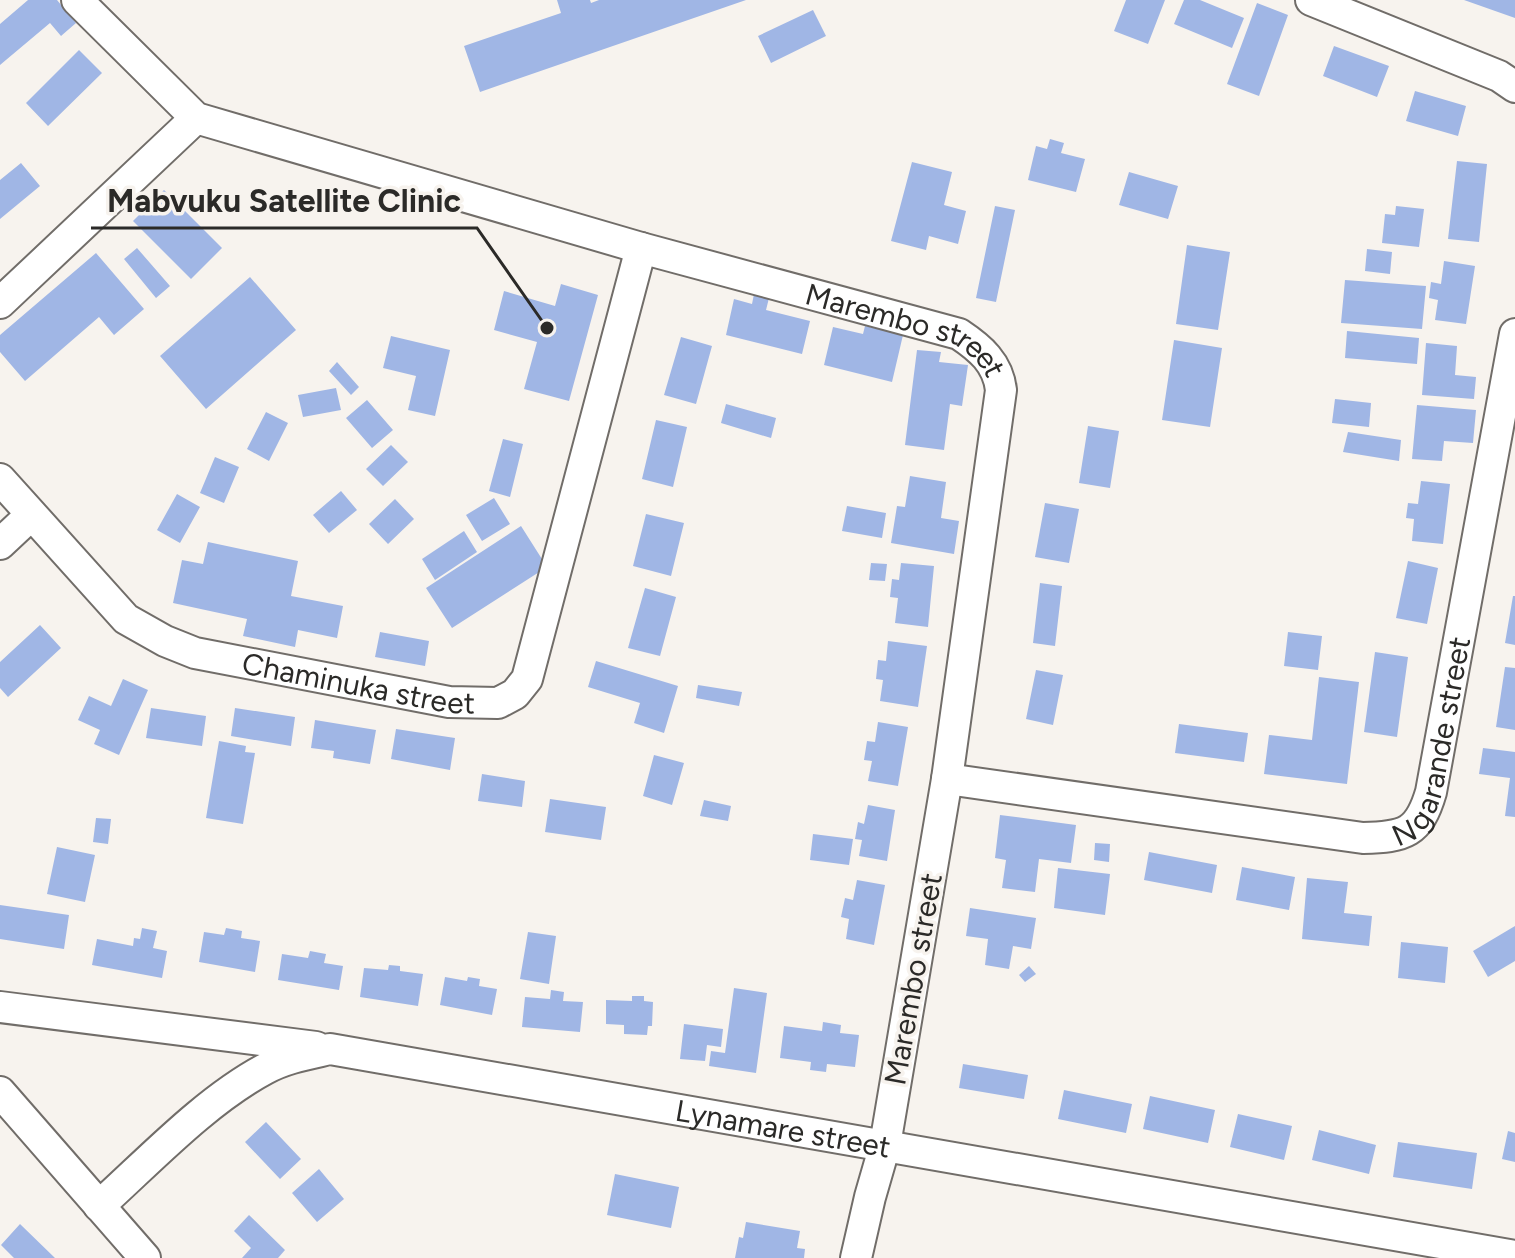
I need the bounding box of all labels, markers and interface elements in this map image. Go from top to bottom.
callout: Mabvuku Satellite Clinic [91,172,477,228]
text: Mabvuku Satellite Clinic [107,182,461,220]
street label: Marembo street [802,275,1014,383]
street label: Ngarande street [1386,633,1478,854]
street label: Chaminuka street [239,644,475,721]
street label: Marembo street [876,870,950,1088]
street label: Lynamare street [673,1091,893,1165]

